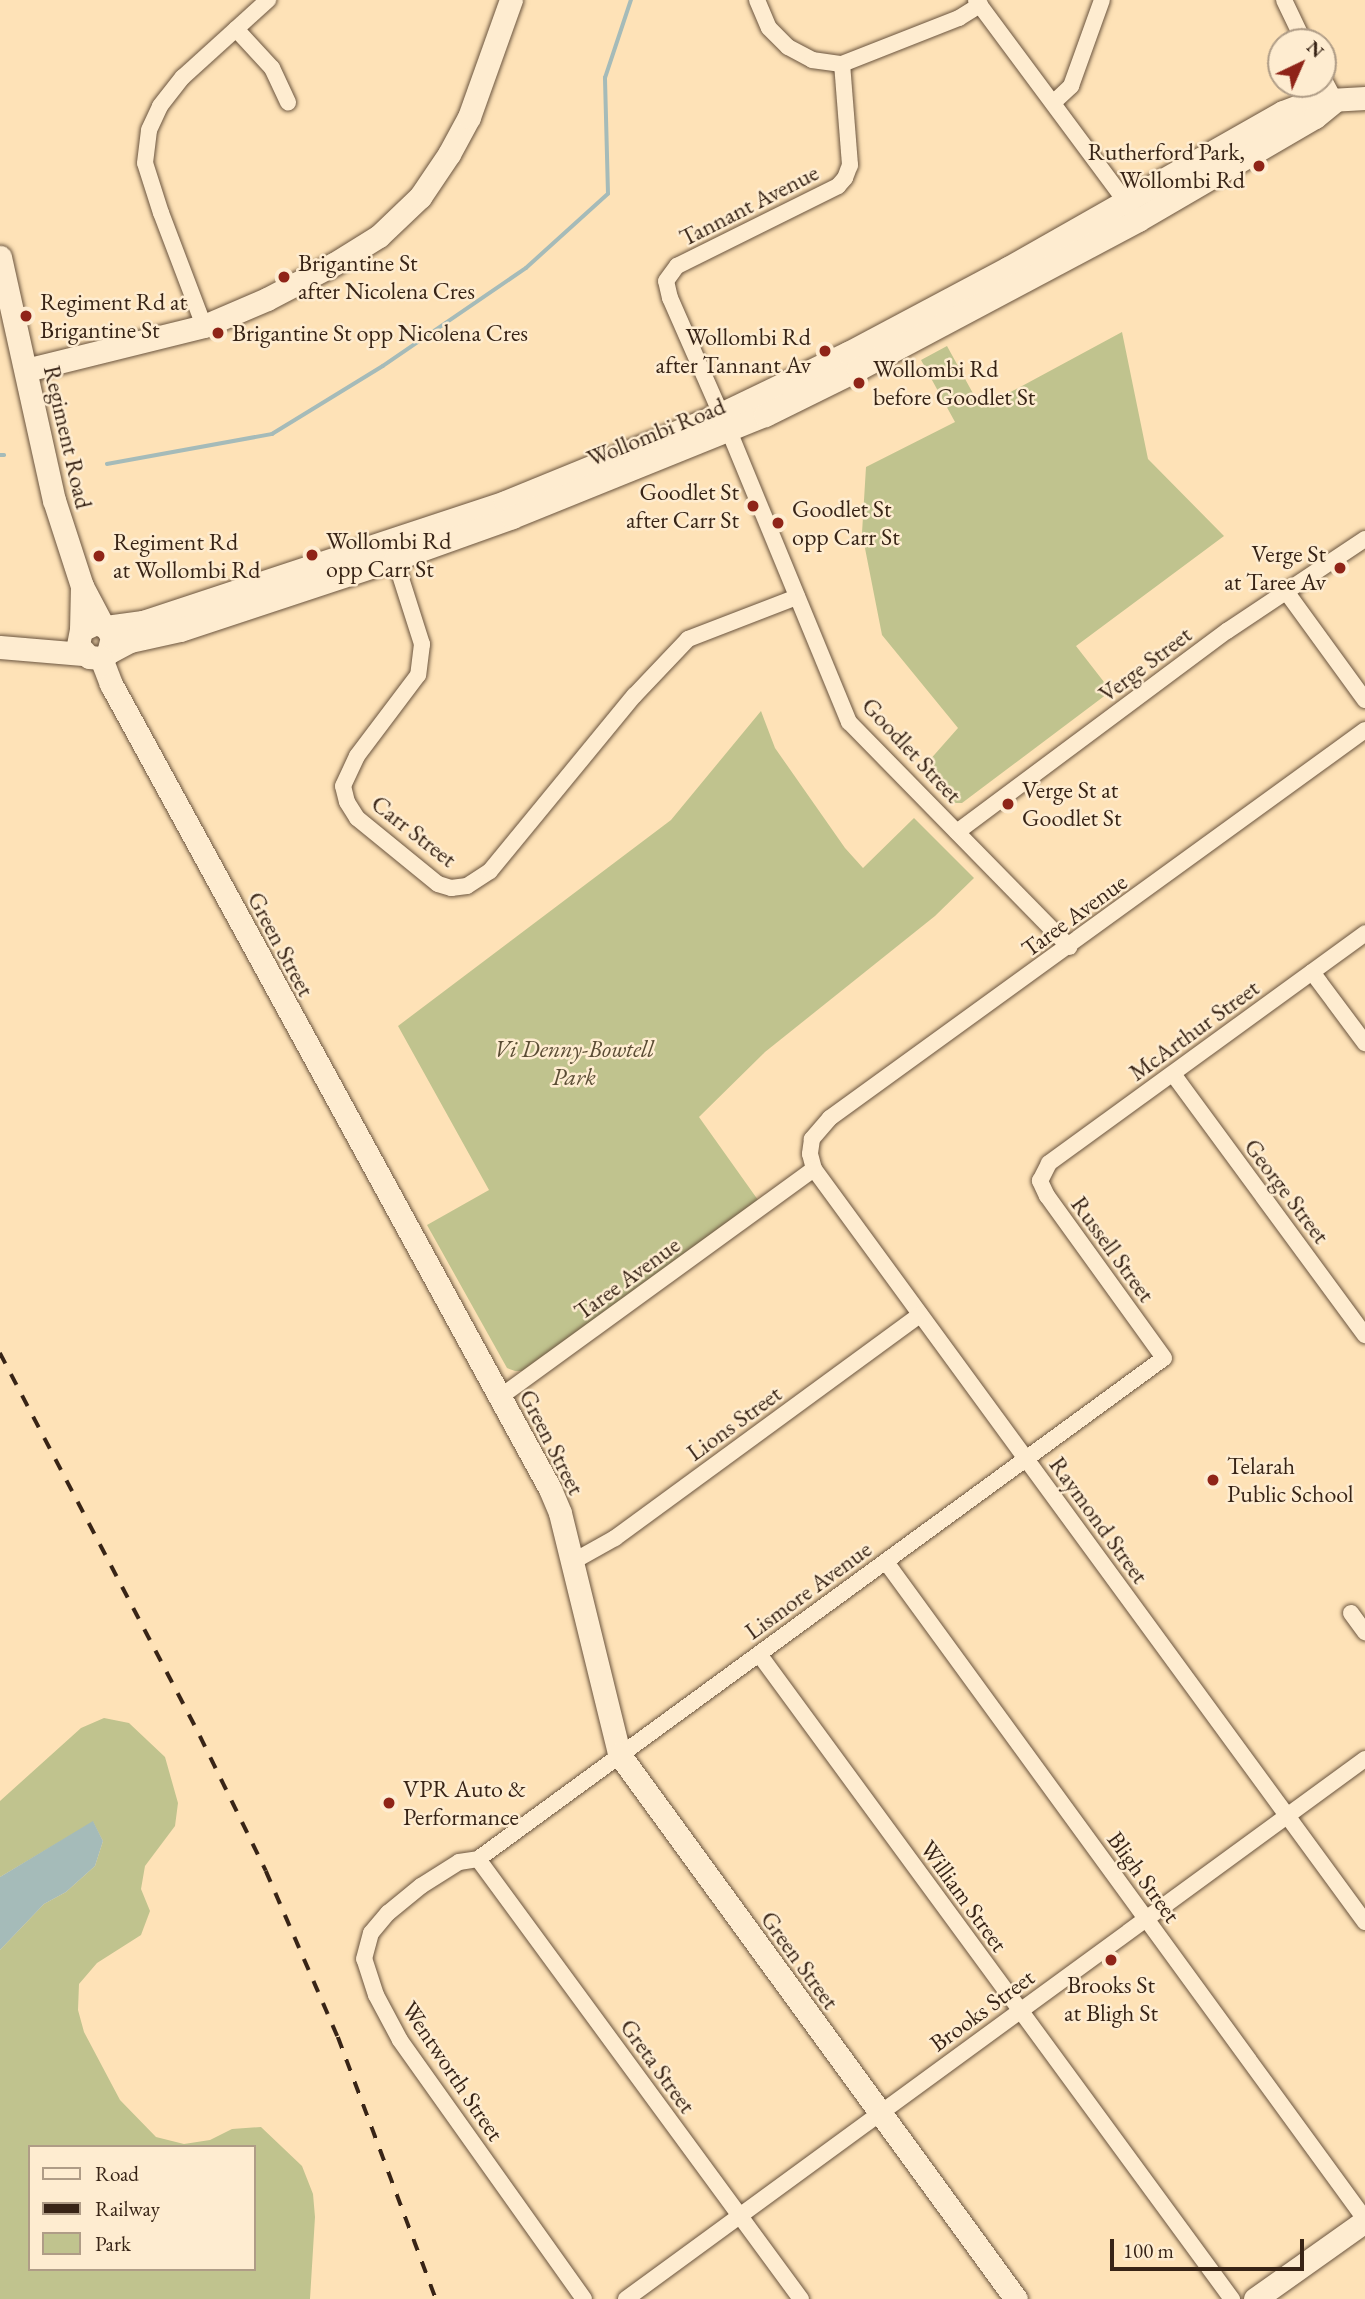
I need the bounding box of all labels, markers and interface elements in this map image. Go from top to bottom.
north arrow [1267,28,1337,98]
text: N [1301,35,1330,63]
place label: Rutherford Park, Wollombi Rd [1088,138,1245,194]
street label: Tannant Avenue [675,158,823,252]
marker: Rutherford Park, Wollombi Rd [1251,158,1267,174]
place label: Brigantine St after Nicolena Cres [298,249,475,305]
marker: Brigantine St after Nicolena Cres [276,269,292,285]
place label: Regiment Rd at Brigantine St [40,288,187,344]
marker: Regiment Rd at Brigantine St [18,308,34,324]
place label: Brigantine St opp Nicolena Cres [232,319,528,347]
place label: Wollombi Rd after Tannant Av [656,323,811,379]
marker: Brigantine St opp Nicolena Cres [210,325,226,341]
marker: Wollombi Rd after Tannant Av [817,343,833,359]
place label: Wollombi Rd before Goodlet St [873,355,1035,411]
street label: Regiment Road [38,363,98,511]
marker: Wollombi Rd before Goodlet St [851,375,867,391]
street label: Wollombi Road [583,391,729,473]
place label: Goodlet St after Carr St [626,478,739,534]
place label: Goodlet St opp Carr St [792,495,900,551]
marker: Goodlet St after Carr St [745,498,761,514]
marker: Goodlet St opp Carr St [770,515,786,531]
place label: Wollombi Rd opp Carr St [326,527,451,583]
place label: Regiment Rd at Wollombi Rd [113,528,260,584]
place label: Verge St at Taree Av [1224,540,1326,596]
marker: Wollombi Rd opp Carr St [304,547,320,563]
marker: Regiment Rd at Wollombi Rd [91,548,107,564]
marker: Verge St at Taree Av [1332,560,1348,576]
street label: Verge Street [1093,620,1197,708]
street label: Goodlet Street [856,691,968,809]
place label: Verge St at Goodlet St [1022,776,1122,832]
street label: Carr Street [366,789,462,873]
marker: Verge St at Goodlet St [1000,796,1016,812]
street label: Taree Avenue [1016,867,1132,963]
street label: Green Street [241,887,321,1001]
street label: McArthur Street [1123,973,1265,1087]
park label: Vi Denny-Bowtell Park [494,1035,654,1091]
street label: George Street [1238,1133,1336,1249]
street label: Russell Street [1065,1191,1161,1307]
street label: Taree Avenue [569,1230,685,1326]
street label: Lions Street [681,1379,787,1467]
street label: Green Street [513,1385,591,1499]
street label: Raymond Street [1043,1451,1155,1589]
place label: Telarah Public School [1227,1452,1354,1508]
marker: Telarah Public School [1205,1472,1221,1488]
street label: Lismore Avenue [739,1534,877,1646]
place label: VPR Auto & Performance [403,1775,526,1831]
marker: VPR Auto & Performance [381,1795,397,1811]
street label: Bligh Street [1101,1826,1187,1928]
street label: William Street [914,1835,1014,1957]
street label: Green Street [755,1905,845,2015]
marker: Brooks St at Bligh St [1103,1952,1119,1968]
street label: Brooks Street [924,1962,1040,2058]
place label: Brooks St at Bligh St [1064,1971,1158,2027]
street label: Wentworth Street [396,1996,510,2146]
street label: Greta Street [614,2013,702,2119]
legend [28,2145,256,2271]
text: Road [95,2160,139,2187]
text: Railway [95,2195,160,2222]
scale bar [1113,2226,1307,2270]
text: Park [95,2230,131,2257]
text: 100 m [1123,2237,1174,2264]

